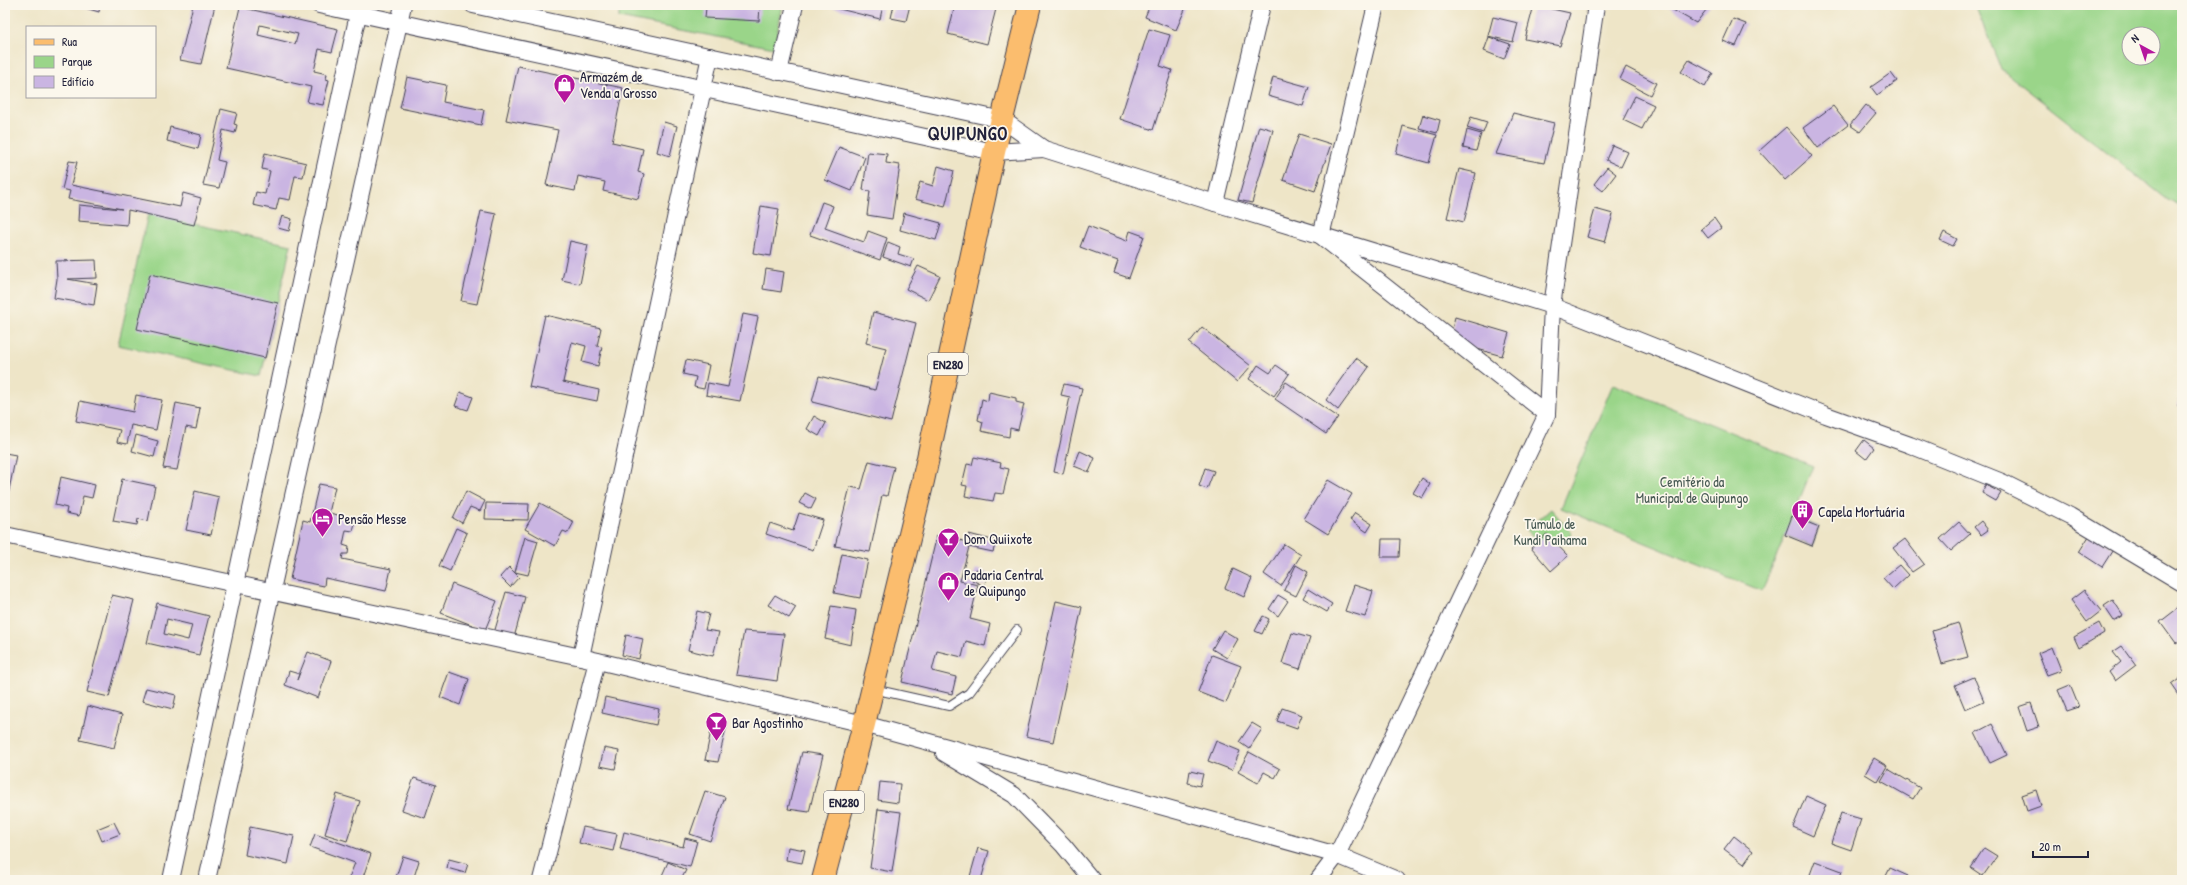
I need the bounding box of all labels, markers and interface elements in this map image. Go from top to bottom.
legend [26,26,156,98]
north arrow [2121,26,2161,66]
text: N [2128,31,2141,46]
text: Rua [62,33,77,50]
text: Parque [62,53,92,70]
place label: Armazém de Venda a Grosso [580,67,657,102]
shop icon: Armazém de Venda a Grosso [552,71,578,104]
text: Edifício [62,73,94,90]
district label: QUIPUNGO [928,121,1008,146]
road number: EN280 [928,353,968,375]
park label: Cemitério da Municipal de Quipungo [1636,472,1749,508]
building icon: Capela Mortuária [1789,498,1815,531]
place label: Capela Mortuária [1818,502,1905,522]
hotel icon: Pensão Messe [309,505,335,538]
place label: Pensão Messe [338,509,407,528]
park label: Túmulo de Kundi Paihama [1514,514,1587,549]
bar icon: Dom Quiixote [936,525,962,558]
place label: Dom Quiixote [964,529,1033,548]
place label: Padaria Central de Quipungo [964,565,1044,601]
shop icon: Padaria Central de Quipungo [935,569,961,602]
bar icon: Bar Agostinho [703,709,729,742]
place label: Bar Agostinho [732,713,803,733]
road number: EN280 [824,791,864,813]
scale bar [2033,833,2088,859]
text: 20 m [2039,838,2061,855]

